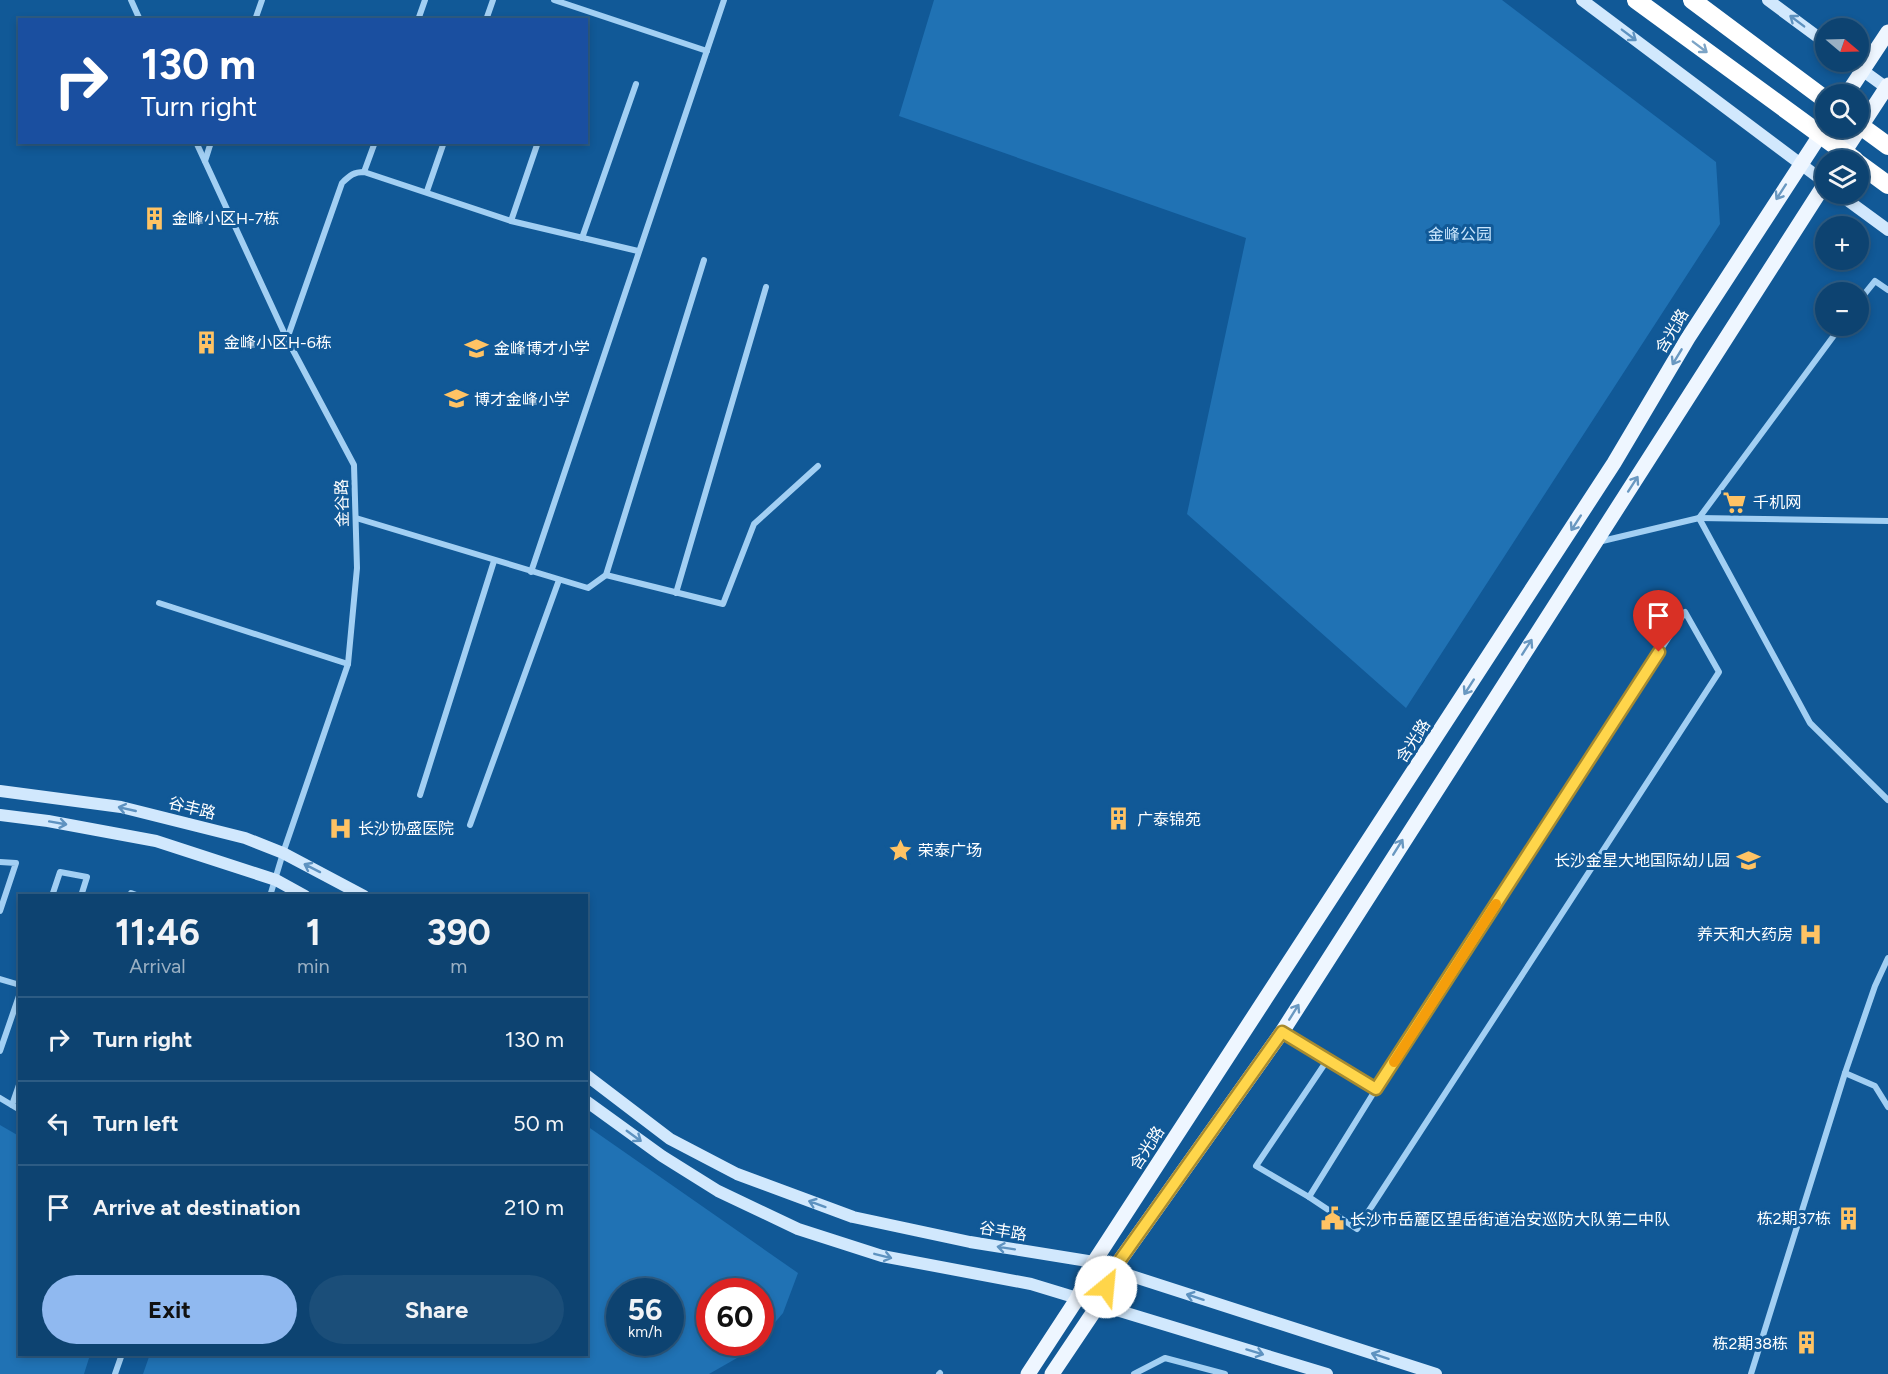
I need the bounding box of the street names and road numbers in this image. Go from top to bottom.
street label: 含光路 [1651,306,1693,356]
street label: 金谷路 [332,479,352,527]
street label: 含光路 [1392,716,1434,766]
street label: 谷丰路 [166,793,218,823]
street label: 含光路 [1126,1123,1168,1173]
street label: 谷丰路 [978,1218,1028,1244]

